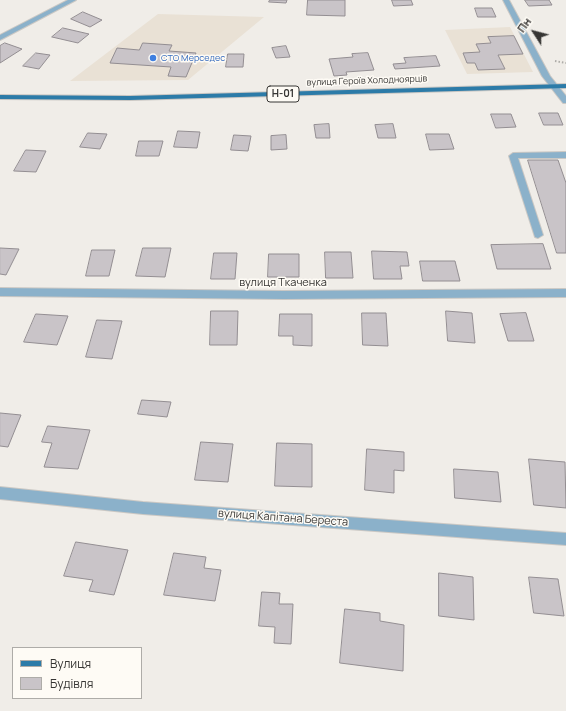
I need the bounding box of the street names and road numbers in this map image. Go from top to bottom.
street label: вулиця Героїв Холодноярців [306,73,428,89]
road number: Н-01 [267,86,299,102]
street label: вулиця Ткаченка [239,276,327,290]
street label: вулиця Капітана Береста [218,507,348,529]

